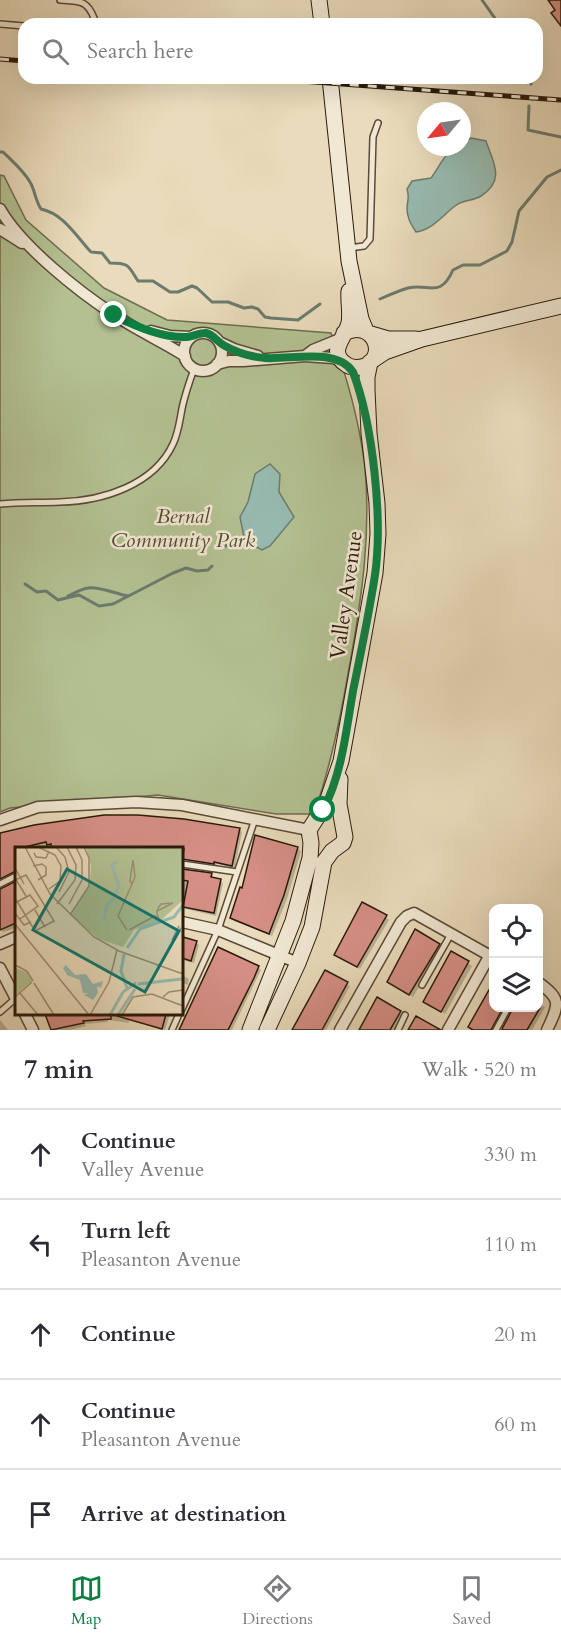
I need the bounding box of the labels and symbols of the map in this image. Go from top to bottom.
north arrow [417,102,471,156]
route end [100,301,126,327]
park label: Bernal Community Park [111,502,256,555]
street label: Valley Avenue [323,529,370,661]
route start [309,796,335,822]
inset map [15,847,183,1015]

